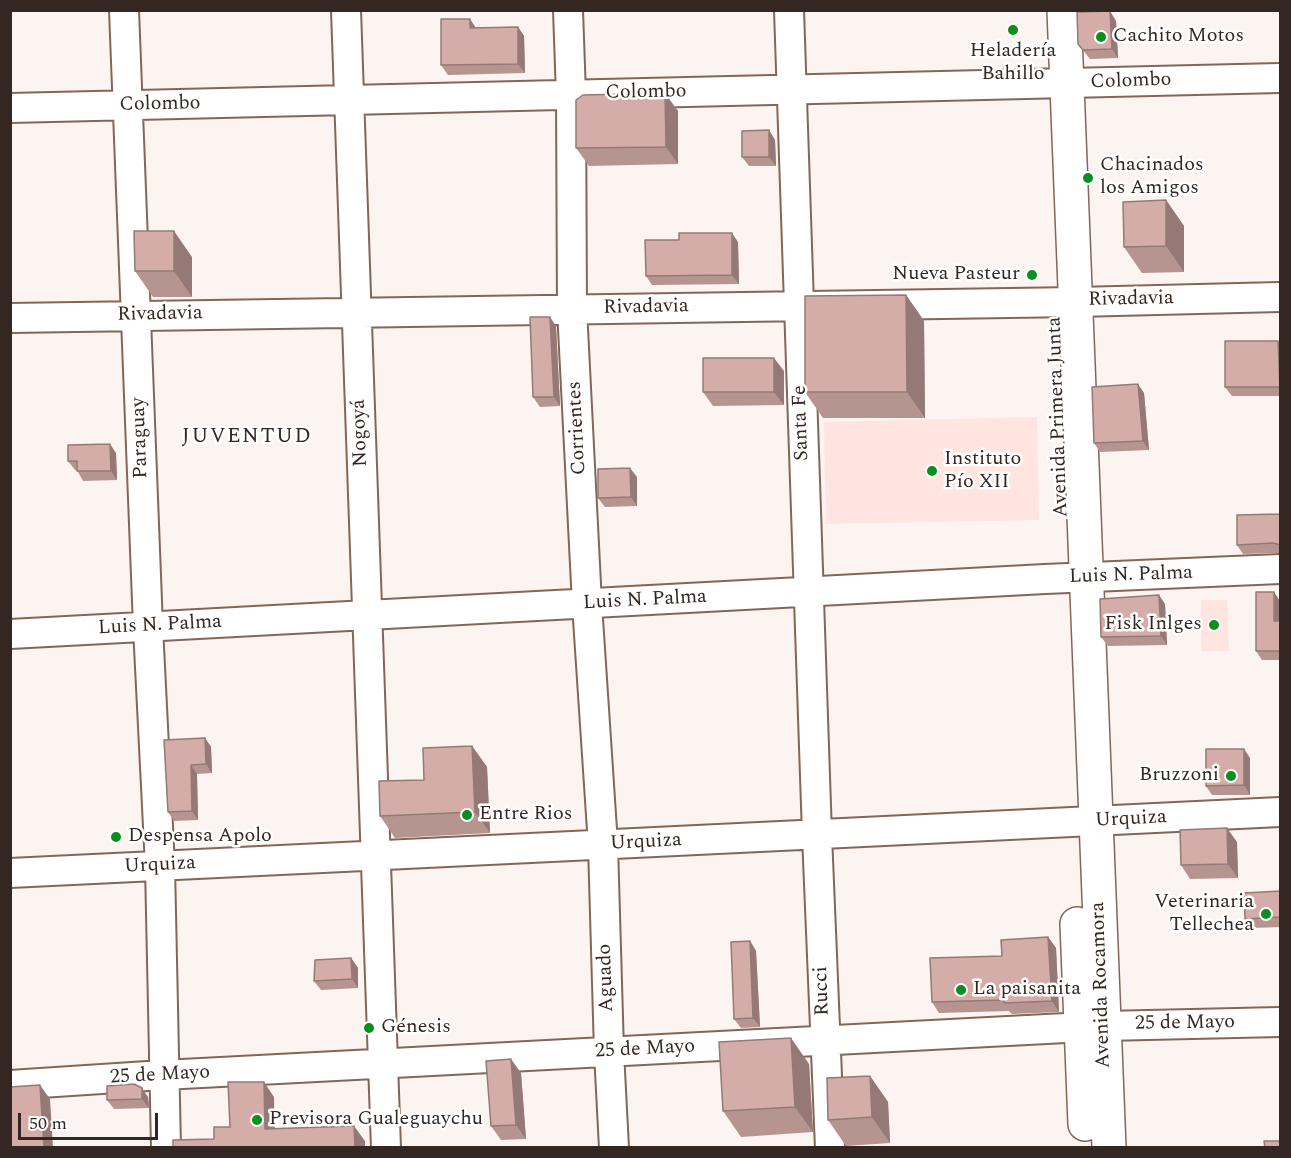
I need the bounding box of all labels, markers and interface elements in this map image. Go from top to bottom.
marker: Heladería Bahillo [1006,23,1020,37]
place label: Cachito Motos [1113,25,1244,49]
marker: Cachito Motos [1094,30,1108,44]
place label: Heladería Bahillo [970,40,1056,87]
street label: Colombo [1090,69,1172,95]
street label: Colombo [605,80,687,106]
street label: Colombo [119,92,201,118]
place label: Chacinados los Amigos [1100,154,1204,201]
marker: Chacinados los Amigos [1081,171,1095,185]
place label: Nueva Pasteur [892,263,1020,287]
marker: Nueva Pasteur [1025,268,1039,282]
street label: Rivadavia [1088,287,1174,313]
street label: Rivadavia [603,295,689,321]
street label: Rivadavia [117,302,203,328]
street label: Avenida Primera Junta [1043,316,1075,518]
street label: Corrientes [564,380,592,476]
street label: Santa Fe [789,385,815,461]
street label: Paraguay [128,397,154,479]
street label: Nogoyá [348,399,374,467]
district label: JUVENTUD [182,425,312,451]
place label: Instituto Pío XII [944,448,1021,495]
marker: Instituto Pío XII [925,464,939,478]
street label: Luis N. Palma [1069,562,1193,590]
street label: Luis N. Palma [582,586,708,616]
street label: Luis N. Palma [97,611,223,641]
place label: Fisk Inlges [1105,613,1202,637]
marker: Fisk Inlges [1207,618,1221,632]
place label: Bruzzoni [1139,764,1219,788]
marker: Bruzzoni [1224,769,1238,783]
place label: Entre Rios [479,803,572,827]
street label: Urquiza [1095,806,1167,834]
marker: Entre Rios [460,808,474,822]
place label: Despensa Apolo [128,825,272,849]
street label: Urquiza [610,829,682,857]
marker: Despensa Apolo [109,830,123,844]
street label: Urquiza [124,852,196,880]
place label: Veterinaria Tellechea [1154,891,1254,938]
street label: Avenida Rocamora [1087,901,1117,1069]
marker: Veterinaria Tellechea [1259,907,1273,921]
street label: Aguado [594,943,620,1013]
street label: Rucci [810,966,836,1016]
place label: La paisanita [973,978,1081,1002]
marker: La paisanita [954,983,968,997]
street label: 25 de Mayo [1135,1011,1235,1037]
place label: Génesis [381,1016,451,1040]
marker: Génesis [362,1021,376,1035]
street label: 25 de Mayo [594,1035,696,1065]
street label: 25 de Mayo [109,1061,211,1091]
scale bar [21,1101,160,1139]
place label: Previsora Gualeguaychu [269,1108,483,1132]
text: 50 m [29,1110,67,1137]
marker: Previsora Gualeguaychu [250,1113,264,1127]

